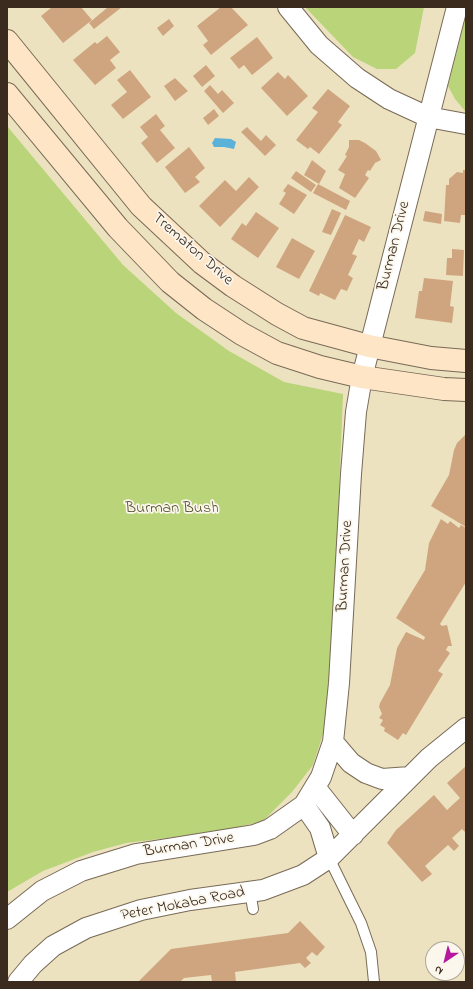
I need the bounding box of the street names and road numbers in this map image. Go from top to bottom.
street label: Burman Drive [375,199,415,293]
street label: Trematon Drive [147,210,237,290]
street label: Burman Drive [334,520,358,612]
street label: Burman Drive [142,829,236,863]
street label: Peter Mokaba Road [119,884,247,926]

